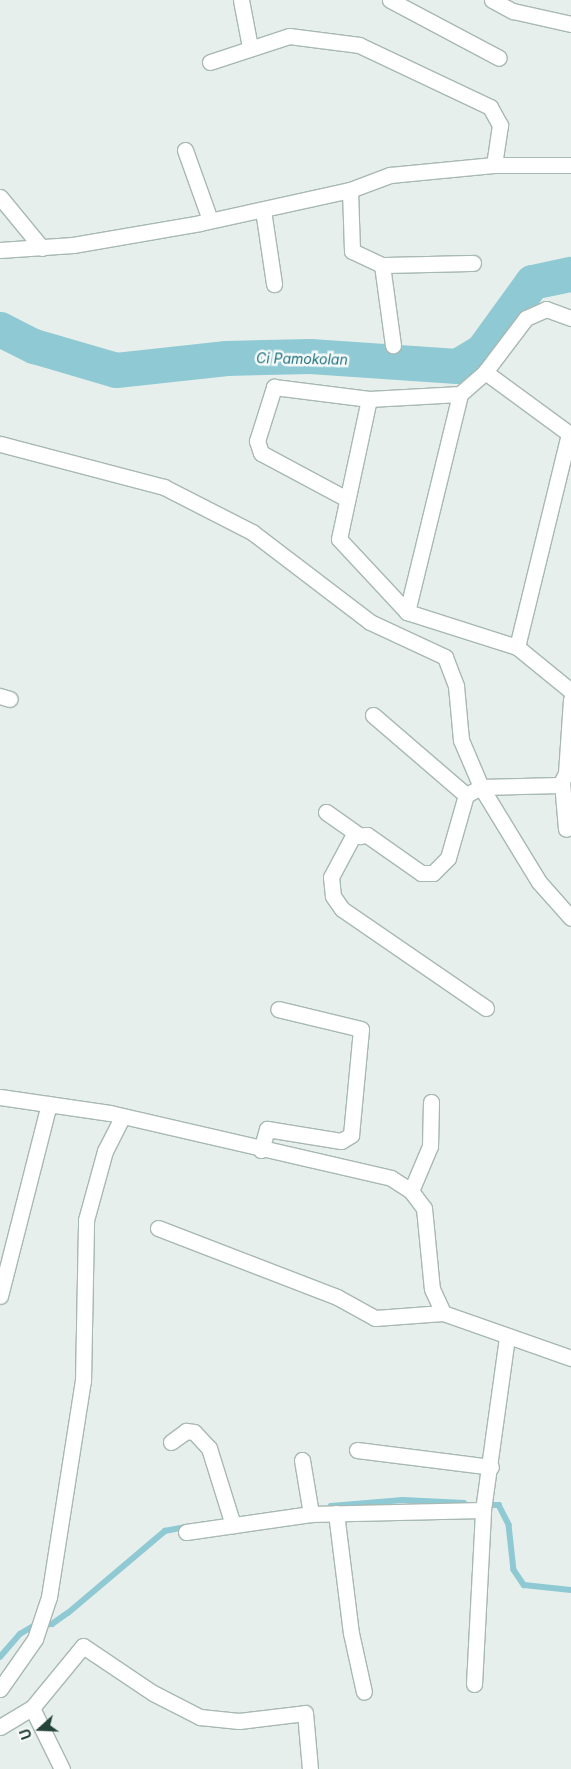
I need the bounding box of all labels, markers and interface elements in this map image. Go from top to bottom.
water label: Ci Pamokolan [256,350,348,368]
north arrow [15,1704,65,1754]
text: U [16,1727,35,1742]

